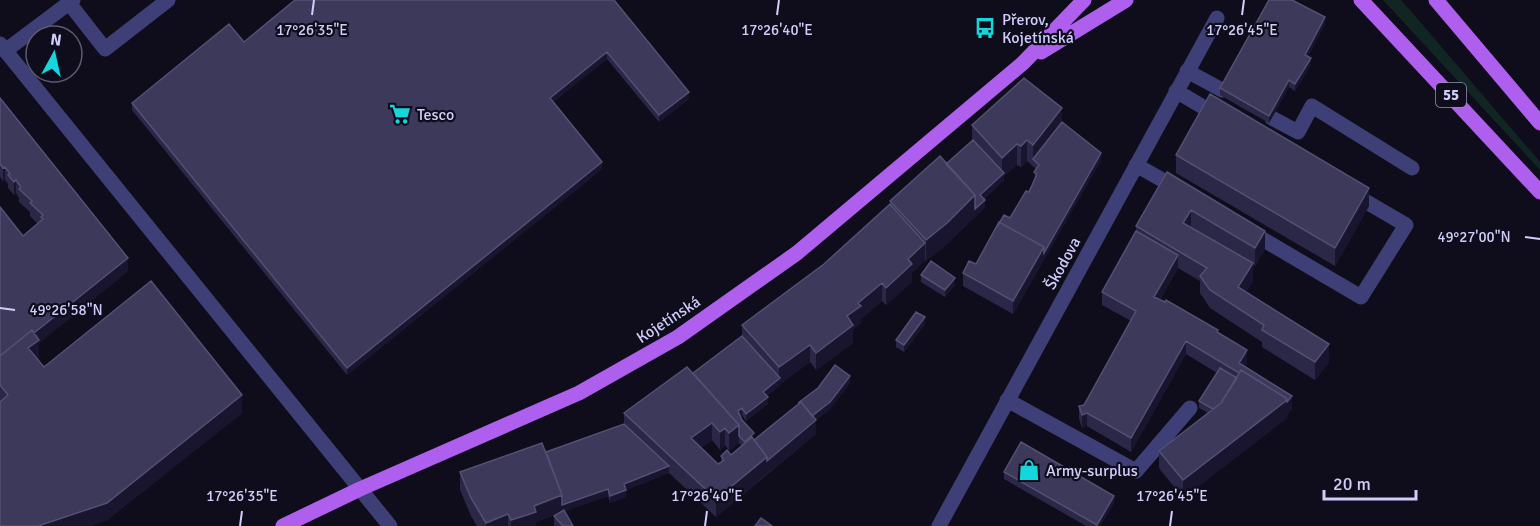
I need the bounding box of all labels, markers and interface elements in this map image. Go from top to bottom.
place label: Přerov, Kojetínská [1002,10,1074,48]
bus stop icon: Přerov, Kojetínská [973,16,997,40]
text: 17°26'35"E [276,21,348,39]
text: 17°26'40"E [741,21,813,39]
text: 17°26'45"E [1206,21,1278,39]
north arrow [24,24,84,84]
text: N [49,29,63,51]
road number: 55 [1436,83,1466,107]
supermarket icon: Tesco [388,102,412,126]
place label: Tesco [417,105,454,125]
text: 49°27'00"N [1437,228,1511,246]
street label: Škodova [1040,234,1085,293]
street label: Kojetínská [633,292,704,348]
text: 49°26'58"N [29,301,103,319]
shop icon: Army-surplus [1017,458,1041,482]
place label: Army-surplus [1046,461,1138,481]
scale bar [1324,463,1416,501]
text: 20 m [1333,473,1371,495]
text: 17°26'35"E [206,487,278,505]
text: 17°26'40"E [671,487,743,505]
text: 17°26'45"E [1136,487,1208,505]

